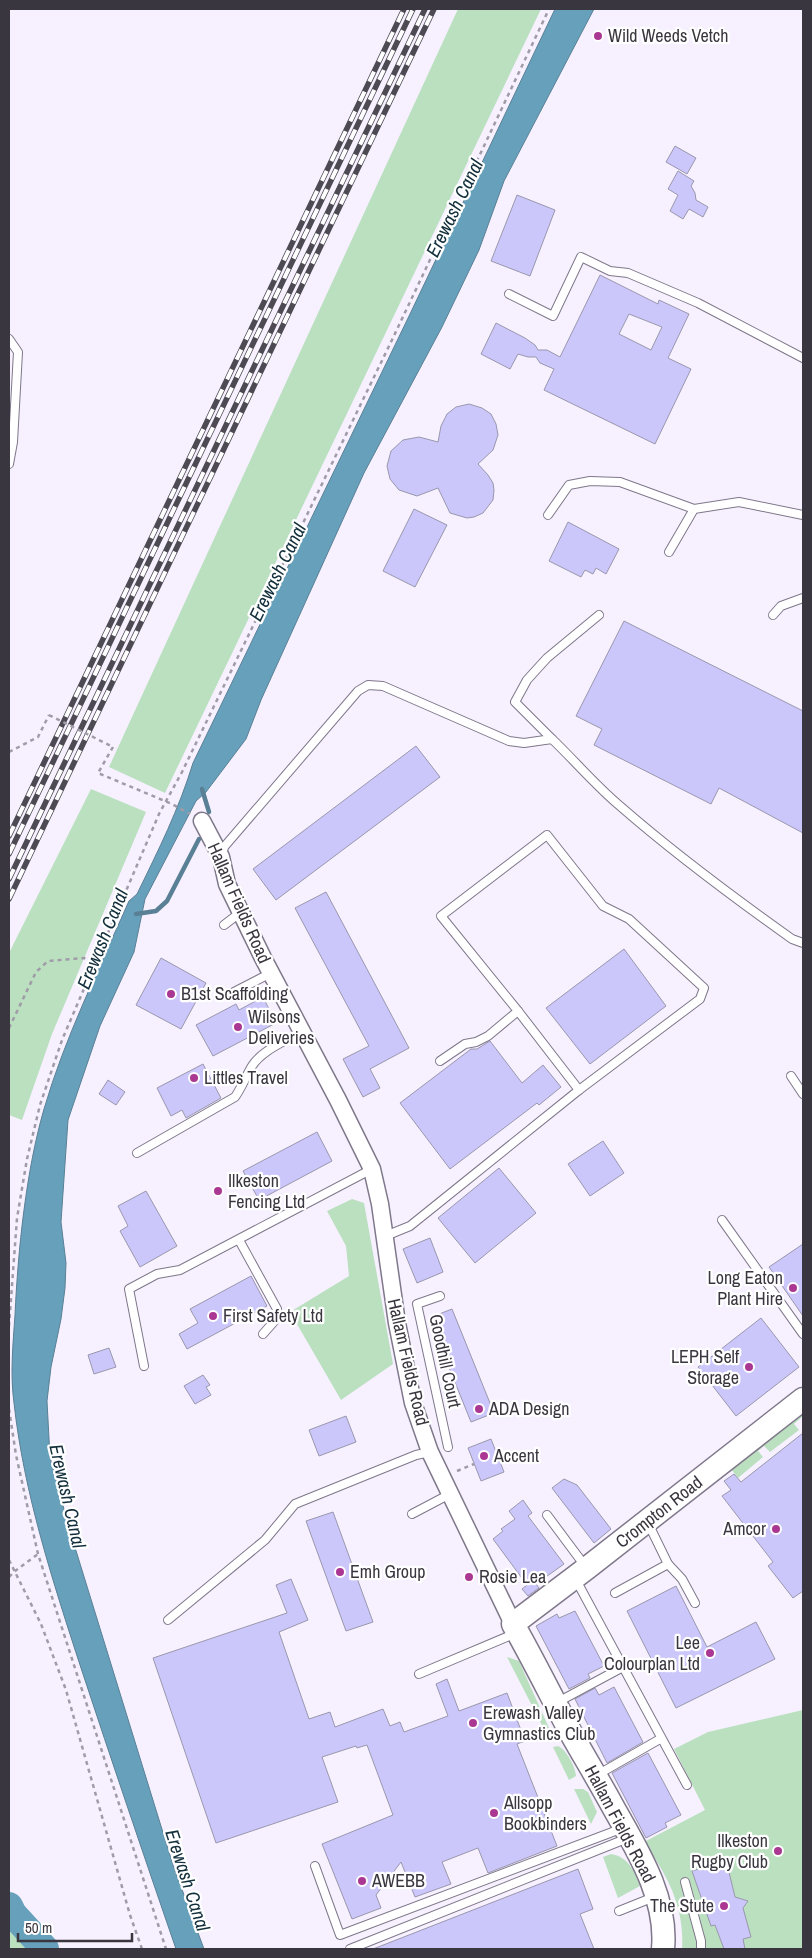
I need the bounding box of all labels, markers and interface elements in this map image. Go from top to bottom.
place label: Wild Weeds Vetch [608,23,728,48]
marker: Wild Weeds Vetch [592,30,604,42]
water label: Erewash Canal [419,154,489,261]
water label: Erewash Canal [242,518,312,625]
street label: Hallam Fields Road [202,839,277,967]
water label: Erewash Canal [70,885,134,993]
place label: B1st Scaffolding [181,981,289,1006]
marker: B1st Scaffolding [165,988,177,1000]
place label: Wilsons Deliveries [248,1004,314,1050]
marker: Wilsons Deliveries [232,1021,244,1033]
place label: Littles Travel [204,1065,288,1090]
marker: Littles Travel [188,1072,200,1084]
place label: Ilkeston Fencing Ltd [228,1168,305,1214]
marker: Ilkeston Fencing Ltd [212,1185,224,1197]
place label: Long Eaton Plant Hire [707,1265,783,1311]
marker: Long Eaton Plant Hire [787,1282,799,1294]
street label: Hallam Fields Road [382,1296,435,1428]
place label: First Safety Ltd [223,1303,323,1328]
marker: First Safety Ltd [207,1310,219,1322]
street label: Goodhill Court [423,1312,468,1410]
place label: LEPH Self Storage [671,1344,740,1390]
marker: LEPH Self Storage [743,1361,755,1373]
place label: ADA Design [488,1396,569,1421]
marker: ADA Design [473,1403,485,1415]
water label: Erewash Canal [43,1442,93,1551]
place label: Accent [493,1443,539,1468]
marker: Accent [478,1450,490,1462]
street label: Crompton Road [610,1470,707,1554]
place label: Amcor [722,1516,766,1541]
marker: Amcor [770,1523,782,1535]
place label: Emh Group [350,1559,425,1584]
place label: Rosie Lea [479,1564,546,1589]
marker: Emh Group [334,1566,346,1578]
marker: Rosie Lea [463,1571,475,1583]
place label: Lee Colourplan Ltd [604,1630,700,1676]
marker: Lee Colourplan Ltd [704,1647,716,1659]
place label: Erewash Valley Gymnastics Club [483,1700,595,1746]
marker: Erewash Valley Gymnastics Club [467,1717,479,1729]
street label: Hallam Fields Road [579,1761,662,1887]
place label: Allsopp Bookbinders [503,1790,587,1836]
marker: Allsopp Bookbinders [488,1807,500,1819]
water label: Erewash Canal [159,1826,217,1935]
place label: Ilkeston Rugby Club [691,1828,768,1874]
marker: Ilkeston Rugby Club [772,1845,784,1857]
place label: AWEBB [371,1868,425,1893]
marker: AWEBB [356,1875,368,1887]
place label: The Stute [650,1893,714,1918]
marker: The Stute [718,1900,730,1912]
scale bar [18,1910,131,1942]
text: 50 m [25,1917,52,1938]

